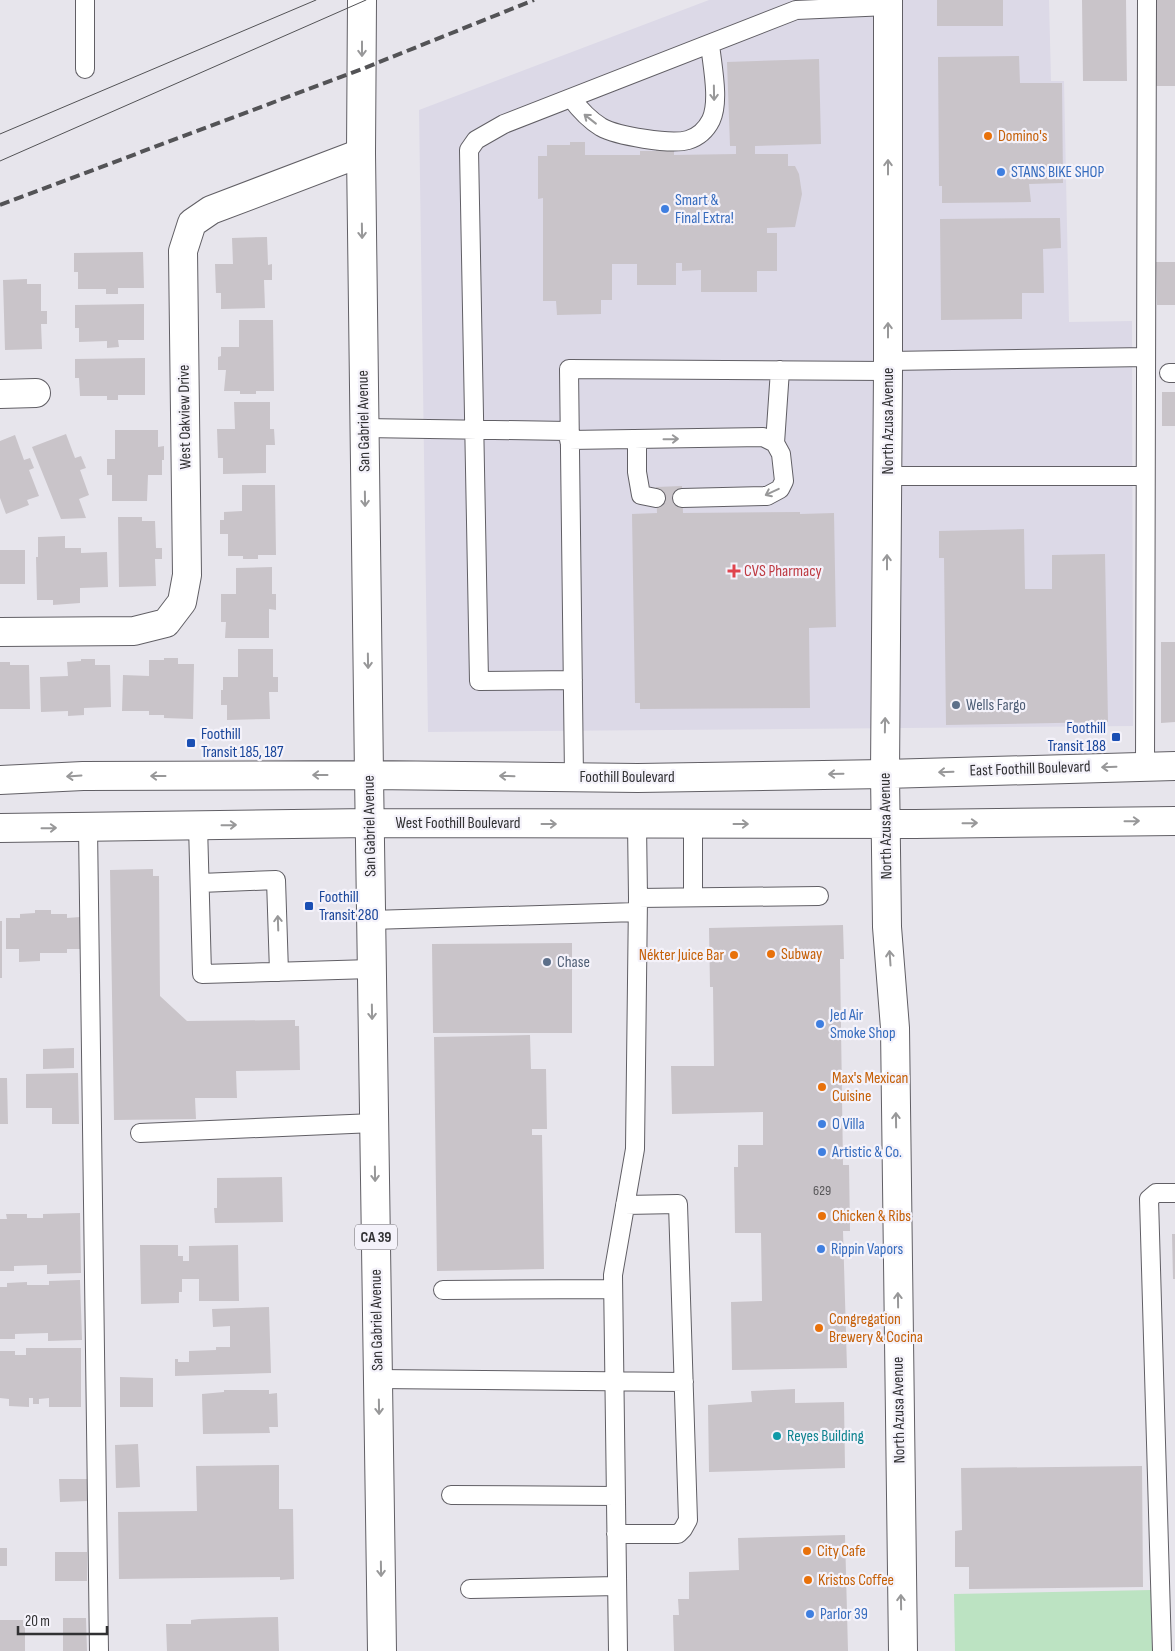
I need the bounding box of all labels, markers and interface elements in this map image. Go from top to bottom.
one-way arrow [357,40,367,56]
one-way arrow [709,84,719,100]
one-way arrow [583,113,596,124]
place label: Domino's [998,127,1048,146]
marker: Domino's [982,130,994,142]
one-way arrow [883,160,893,176]
place label: STANS BIKE SHOP [1011,163,1104,182]
marker: STANS BIKE SHOP [995,166,1007,178]
place label: Smart & Final Extra! [675,191,734,228]
marker: Smart & Final Extra! [659,203,671,215]
one-way arrow [357,222,367,239]
one-way arrow [883,322,893,338]
street label: West Oakview Drive [175,364,195,470]
street label: North Azusa Avenue [879,368,898,474]
street label: San Gabriel Avenue [354,370,374,472]
one-way arrow [662,434,678,444]
one-way arrow [765,488,780,498]
one-way arrow [361,490,370,506]
one-way arrow [882,555,892,571]
place label: CVS Pharmacy [744,562,822,581]
marker: CVS Pharmacy [728,565,740,577]
one-way arrow [363,652,373,669]
place label: Wells Fargo [966,696,1026,715]
marker: Wells Fargo [950,699,962,711]
one-way arrow [880,717,890,734]
place label: Foothill Transit 188 [1048,719,1106,756]
place label: Foothill Transit 185, 187 [201,725,284,762]
marker: Foothill Transit 188 [1110,731,1122,743]
marker: Foothill Transit 185, 187 [185,737,197,749]
street label: East Foothill Boulevard [969,757,1091,781]
one-way arrow [1101,762,1118,772]
one-way arrow [939,767,955,776]
street label: Foothill Boulevard [579,768,675,787]
one-way arrow [828,769,844,779]
one-way arrow [313,770,329,780]
one-way arrow [150,771,166,781]
one-way arrow [500,771,516,781]
one-way arrow [66,772,82,781]
street label: North Azusa Avenue [876,772,896,880]
street label: San Gabriel Avenue [360,775,380,877]
street label: West Foothill Boulevard [396,814,520,833]
one-way arrow [1124,816,1140,826]
one-way arrow [962,818,978,828]
one-way arrow [540,819,556,829]
one-way arrow [733,819,749,829]
one-way arrow [220,820,236,830]
one-way arrow [40,823,56,833]
place label: Foothill Transit 280 [319,888,379,925]
marker: Foothill Transit 280 [303,900,315,912]
one-way arrow [273,916,282,932]
place label: Subway [781,945,822,964]
place label: Nékter Juice Bar [639,946,724,965]
marker: Subway [765,948,777,960]
marker: Nékter Juice Bar [728,949,740,961]
one-way arrow [885,950,895,966]
place label: Chase [557,953,590,972]
marker: Chase [541,956,553,968]
one-way arrow [367,1003,377,1019]
place label: Jed Air Smoke Shop [829,1006,896,1043]
marker: Jed Air Smoke Shop [814,1018,826,1030]
place label: Max's Mexican Cuisine [832,1069,908,1106]
marker: Max's Mexican Cuisine [816,1081,828,1093]
one-way arrow [891,1112,901,1128]
place label: O Villa [832,1115,865,1134]
marker: O Villa [816,1118,828,1130]
place label: Artistic & Co. [831,1143,902,1162]
marker: Artistic & Co. [816,1146,828,1158]
one-way arrow [370,1166,380,1182]
house number: 629 [813,1182,831,1199]
place label: Chicken & Ribs [832,1207,911,1226]
marker: Chicken & Ribs [816,1210,828,1222]
road number: CA 39 [355,1224,397,1250]
place label: Rippin Vapors [831,1240,903,1259]
marker: Rippin Vapors [815,1243,827,1255]
street label: San Gabriel Avenue [367,1269,387,1371]
one-way arrow [893,1292,903,1308]
place label: Congregation Brewery & Cocina [829,1310,923,1347]
marker: Congregation Brewery & Cocina [813,1322,825,1334]
street label: North Azusa Avenue [889,1356,909,1464]
one-way arrow [374,1398,383,1414]
place label: Reyes Building [787,1427,864,1446]
marker: Reyes Building [771,1430,783,1442]
place label: City Cafe [817,1542,866,1561]
marker: City Cafe [801,1545,813,1557]
one-way arrow [376,1560,386,1577]
place label: Kristos Coffee [818,1571,894,1590]
marker: Kristos Coffee [802,1574,814,1586]
one-way arrow [897,1595,906,1611]
scale bar [18,1604,106,1636]
place label: Parlor 39 [820,1605,868,1624]
marker: Parlor 39 [804,1608,816,1620]
text: 20 m [25,1612,50,1631]

